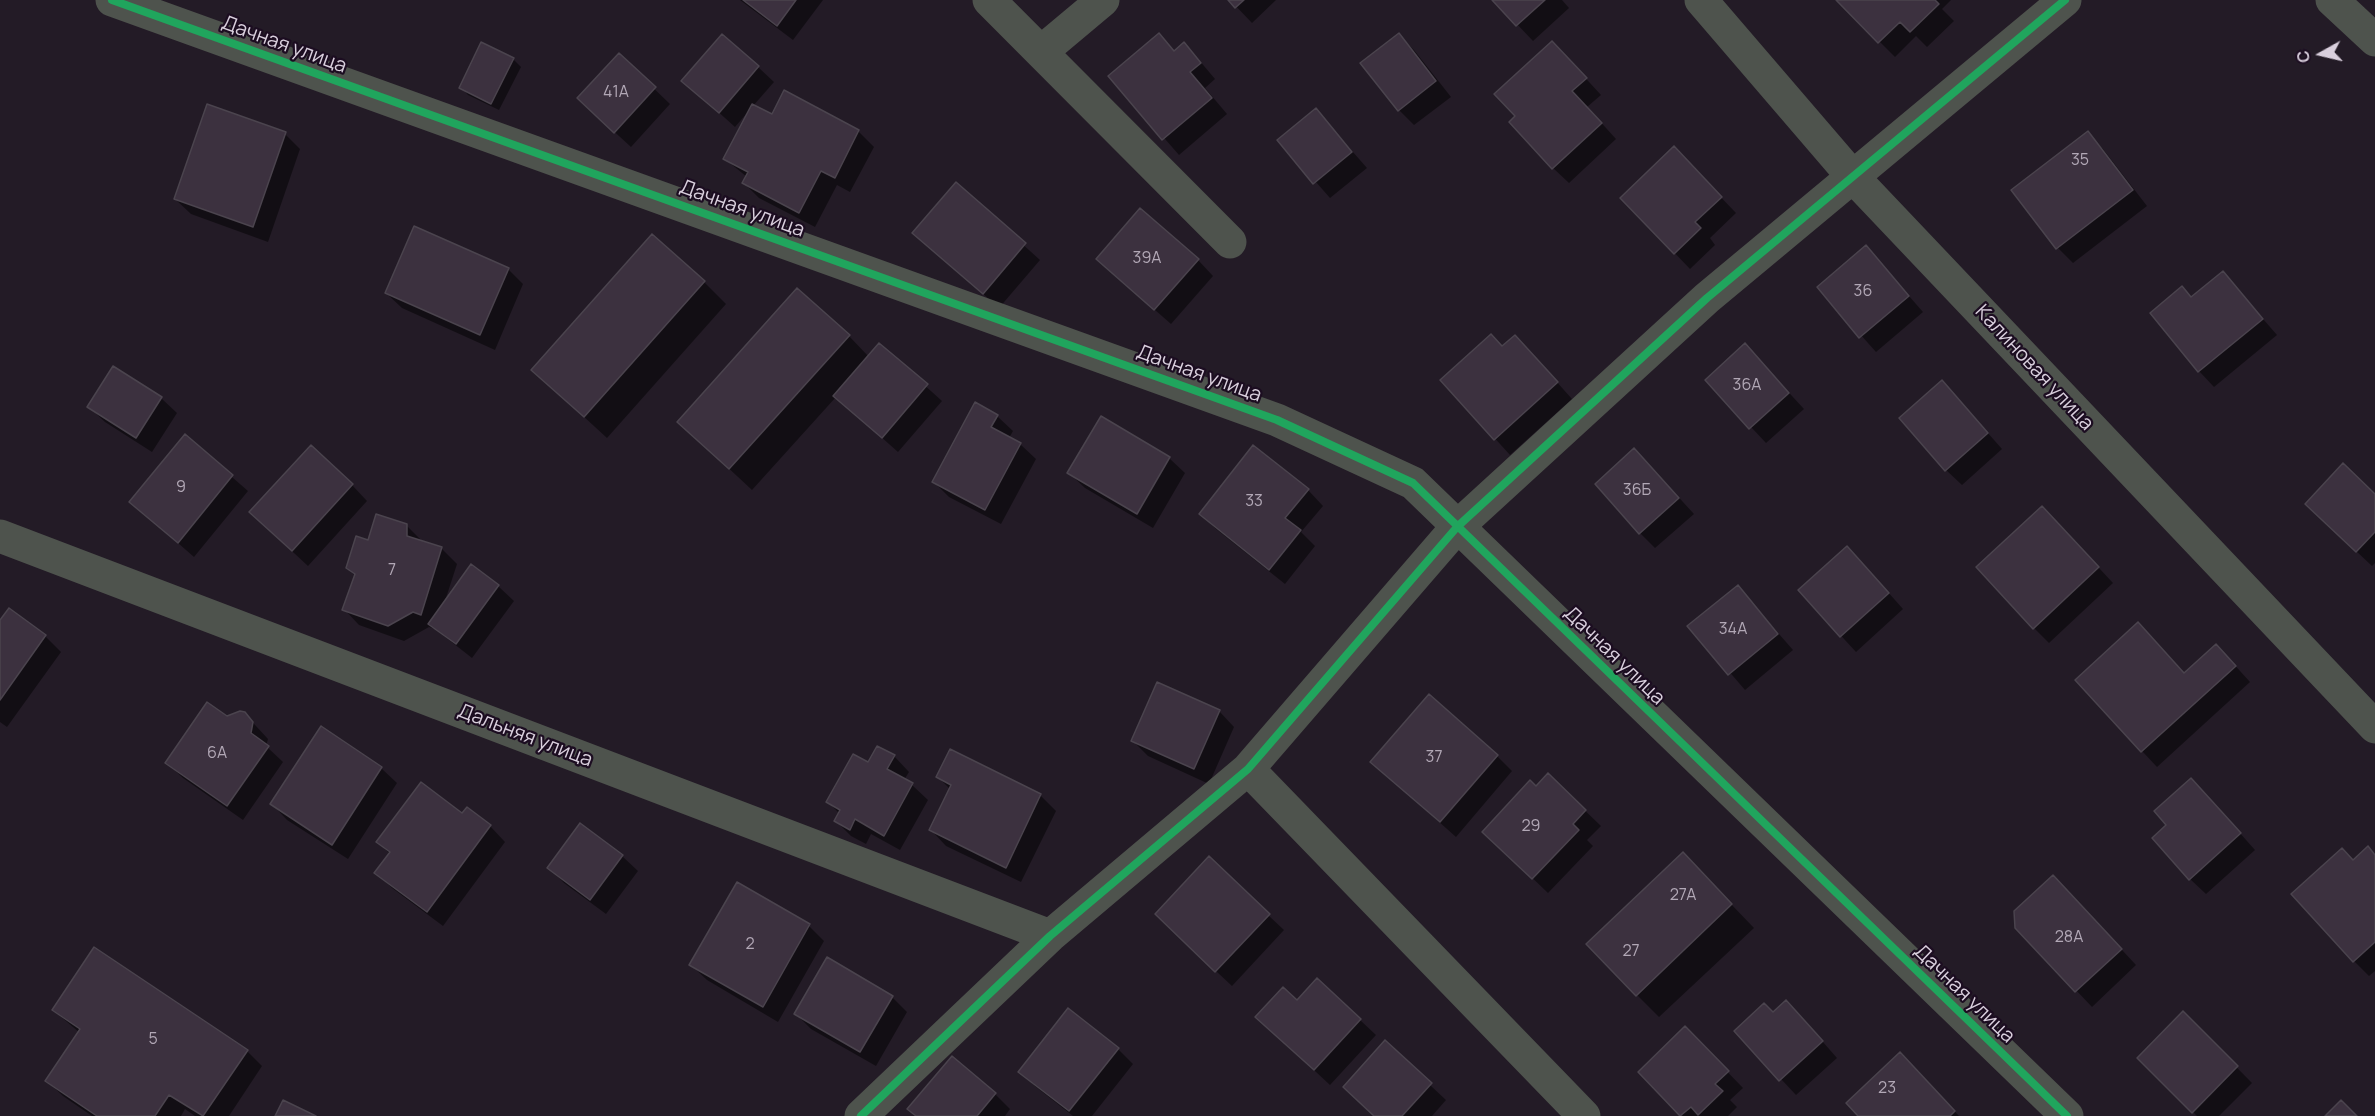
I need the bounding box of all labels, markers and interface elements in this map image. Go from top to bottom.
street label: Дачная улица [218,11,350,79]
north arrow [2291,24,2351,84]
text: С [2291,49,2315,64]
house number: 41А [603,83,629,103]
house number: 35 [2071,151,2089,171]
street label: Дачная улица [676,175,808,243]
house number: 39А [1133,249,1161,269]
house number: 36 [1854,282,1872,302]
street label: Калиновая улица [1970,300,2098,436]
street label: Дачная улица [1133,340,1265,408]
house number: 36А [1733,376,1761,396]
house number: 9 [176,478,186,498]
house number: 36Б [1623,481,1651,501]
house number: 33 [1245,492,1263,512]
house number: 7 [388,561,396,581]
street label: Дачная улица [1558,602,1670,710]
house number: 34А [1719,620,1747,640]
street label: Дальняя улица [454,699,596,773]
house number: 6А [207,744,227,764]
house number: 37 [1426,748,1442,768]
house number: 29 [1521,817,1541,837]
house number: 27А [1670,886,1696,906]
house number: 28А [2055,928,2083,948]
house number: 2 [745,935,755,955]
street label: Дачная улица [1908,940,2020,1048]
house number: 27 [1622,942,1640,962]
house number: 5 [148,1030,158,1050]
house number: 23 [1878,1079,1896,1099]

